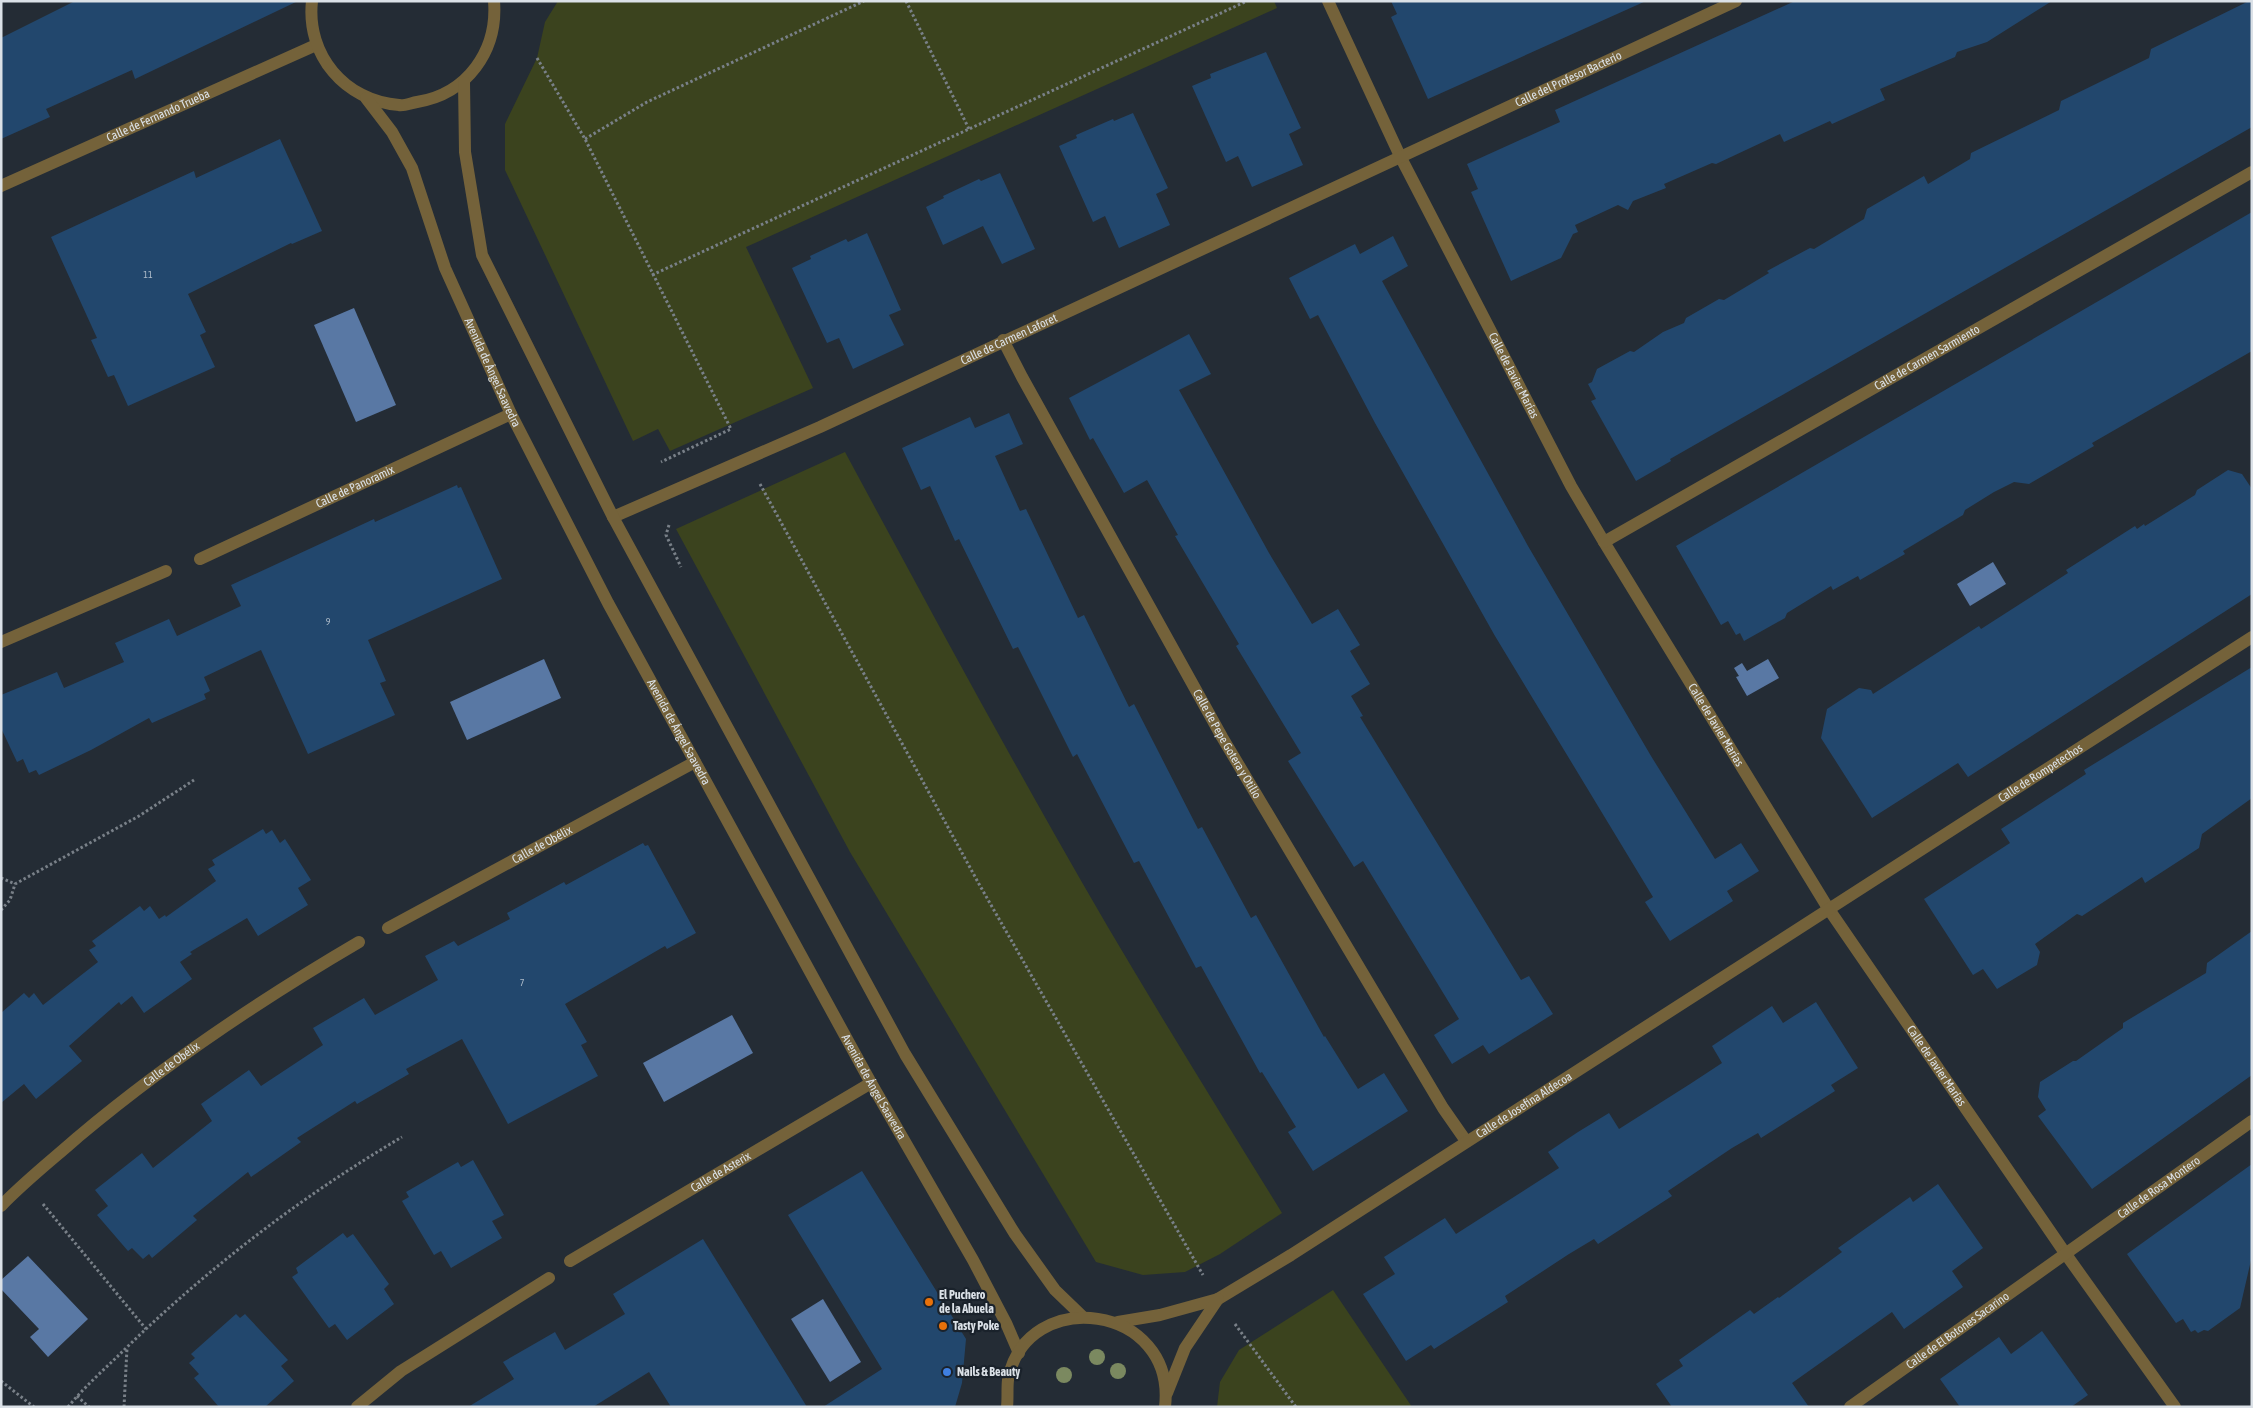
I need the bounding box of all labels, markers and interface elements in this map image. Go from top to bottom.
street label: Calle del Profesor Bacterio [1513,48,1624,110]
street label: Calle de Fernando Trueba [104,87,212,145]
house number: 11 [143,269,153,280]
street label: Calle de Carmen Laforet [958,310,1060,368]
street label: Avenida de Ángel Saavedra [461,316,524,429]
street label: Calle de Carmen Sarmiento [1872,322,1983,393]
street label: Calle de Javier Marías [1486,330,1542,421]
street label: Calle de Panoramix [313,462,397,511]
house number: 9 [326,616,331,627]
street label: Avenida de Ángel Saavedra [644,677,713,787]
street label: Calle de Javier Marías [1685,681,1747,769]
street label: Calle de Pepe Gotera y Otilio [1190,687,1264,802]
street label: Calle de Rompetechos [1996,741,2085,805]
street label: Calle de Obélix [510,823,574,867]
house number: 7 [520,977,525,988]
street label: Calle de Javier Marías [1904,1023,1969,1109]
street label: Avenida de Ángel Saavedra [839,1032,909,1142]
street label: Calle de Obélix [141,1039,202,1089]
street label: Calle de Josefina Aldecoa [1473,1069,1575,1141]
street label: Calle de Asterix [688,1149,753,1195]
street label: Calle de Rosa Montero [2115,1153,2203,1221]
place label: El Puchero de la Abuela [939,1288,994,1316]
street label: Calle de El Botones Sacarino [1903,1289,2012,1372]
marker: El Puchero de la Abuela [923,1296,935,1308]
place label: Tasty Poke [953,1319,1000,1333]
marker: Tasty Poke [937,1320,949,1332]
place label: Nails & Beauty [957,1365,1020,1379]
marker: Nails & Beauty [941,1366,953,1378]

